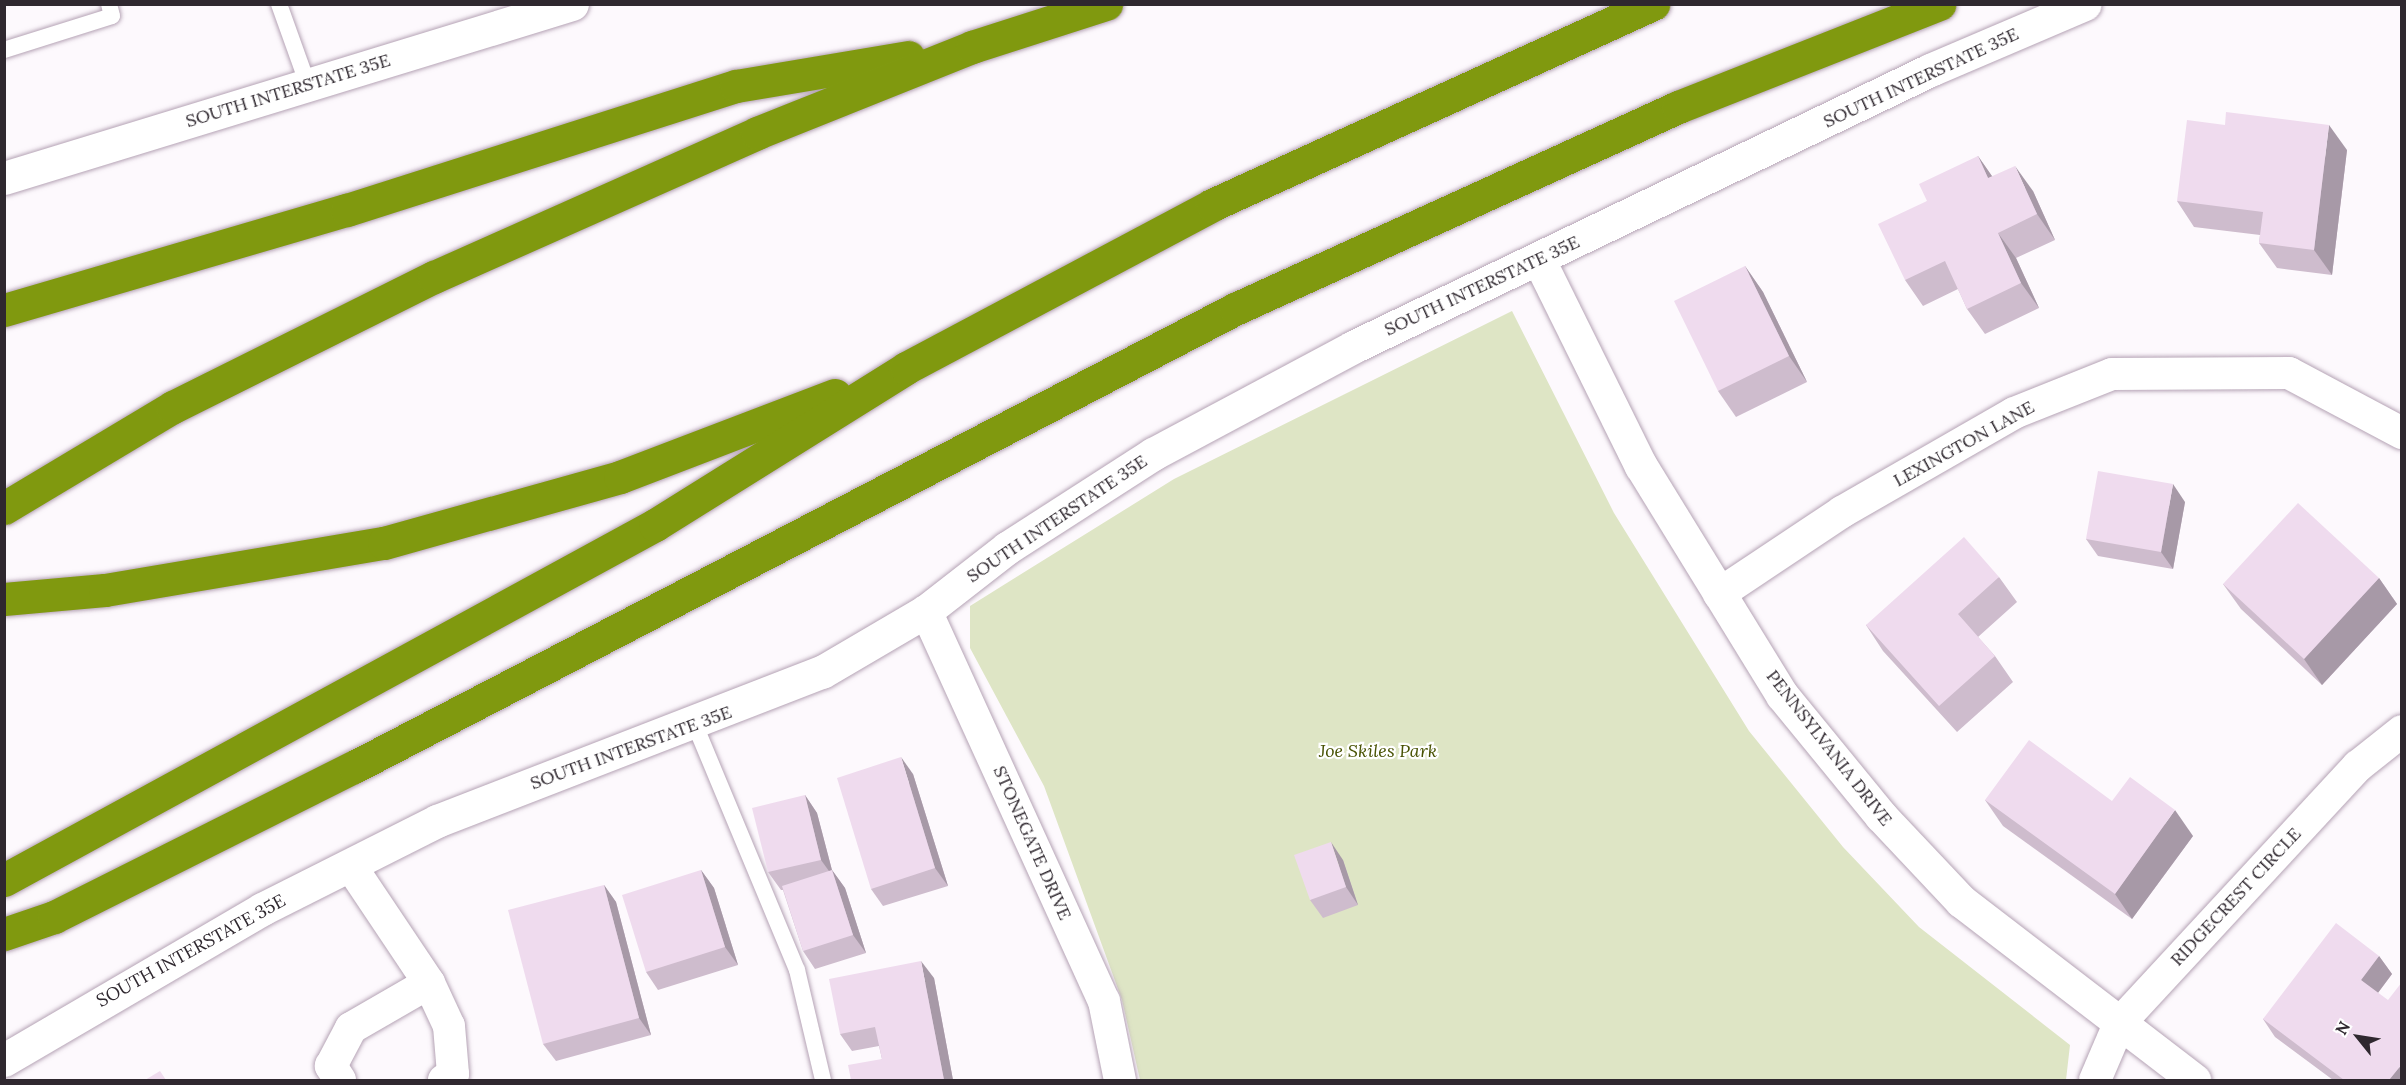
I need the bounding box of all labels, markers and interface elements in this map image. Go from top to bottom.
street label: SOUTH INTERSTATE 35E [1820,23,2022,133]
street label: SOUTH INTERSTATE 35E [183,50,393,132]
street label: SOUTH INTERSTATE 35E [1381,231,1583,341]
street label: LEXINGTON LANE [1890,396,2038,492]
street label: SOUTH INTERSTATE 35E [963,451,1151,587]
street label: PENNSYLVANIA DRIVE [1761,666,1897,830]
street label: SOUTH INTERSTATE 35E [527,701,735,795]
park label: Joe Skiles Park [1319,740,1437,762]
street label: STONEGATE DRIVE [988,763,1076,923]
street label: RIDGECREST CIRCLE [2166,823,2306,971]
street label: SOUTH INTERSTATE 35E [93,890,289,1012]
north arrow [2328,1007,2388,1067]
text: N [2331,1018,2354,1038]

